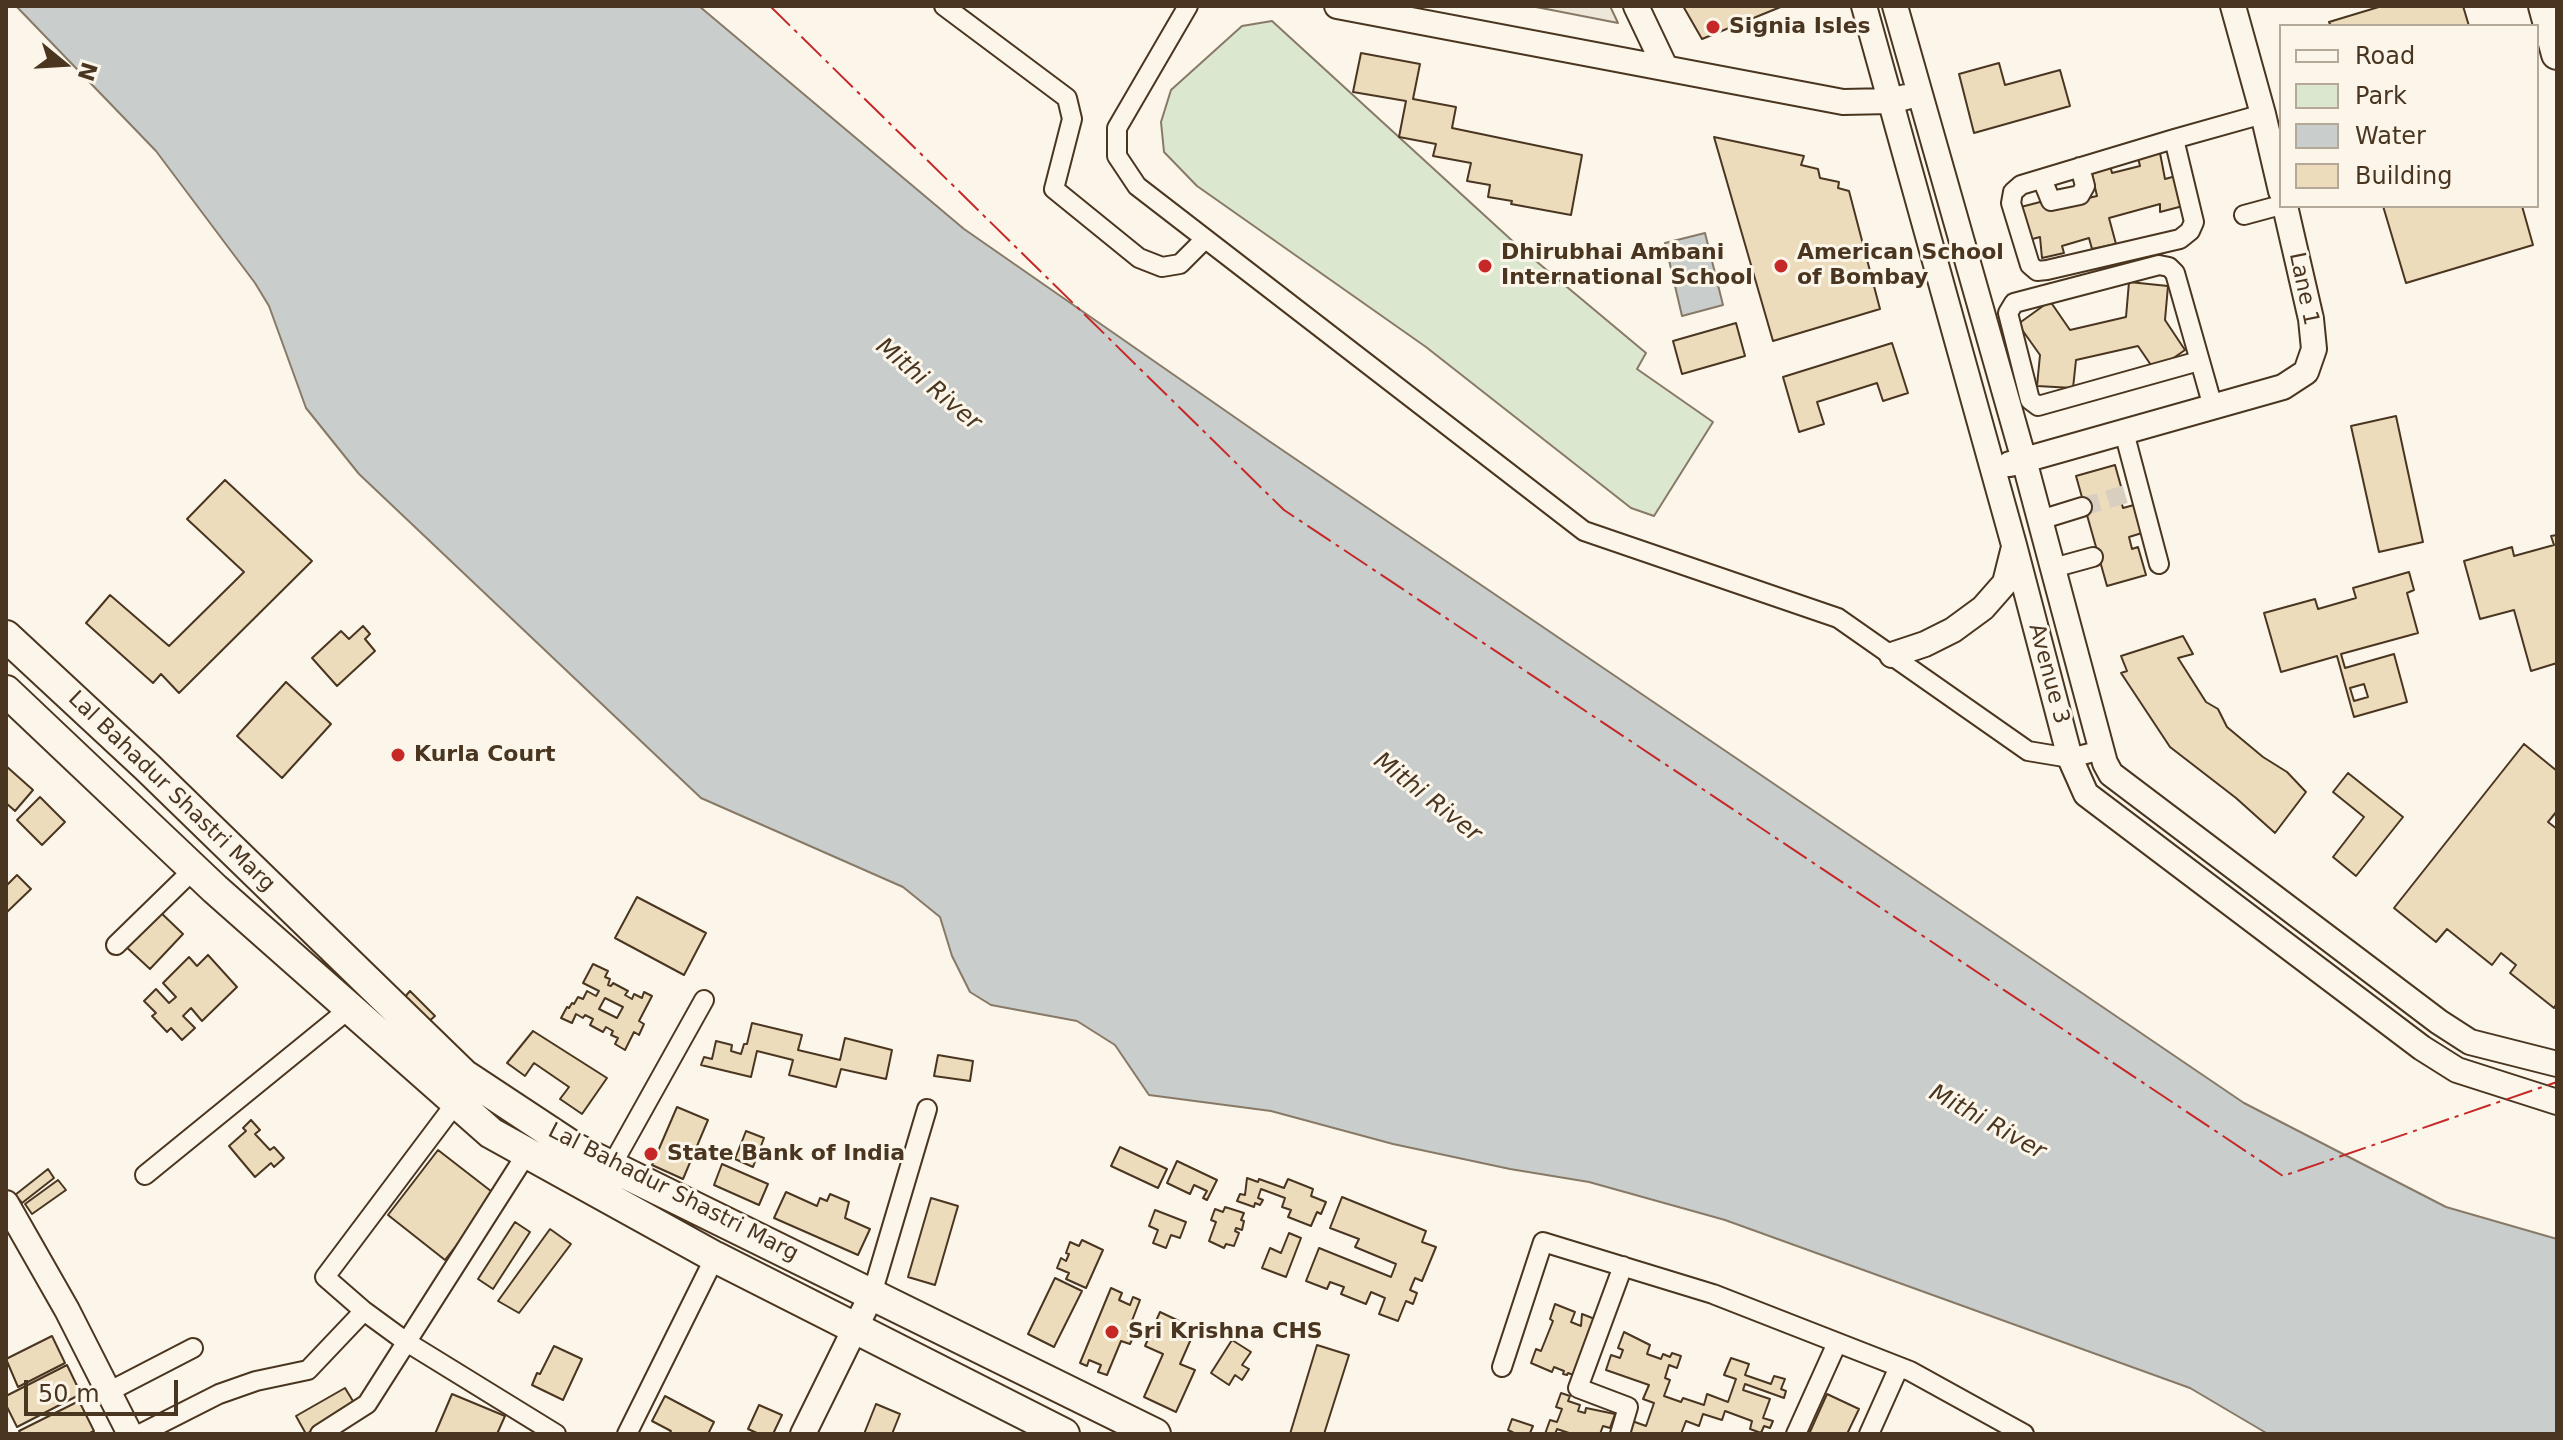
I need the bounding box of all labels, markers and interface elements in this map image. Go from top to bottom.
place label: Signia Isles [1729,14,1871,40]
marker: Signia Isles [1704,18,1722,36]
north arrow [24,24,104,104]
legend [2279,24,2539,208]
text: Road [2355,42,2415,70]
text: N [73,59,102,84]
text: Park [2355,82,2407,110]
text: Water [2355,122,2426,150]
text: Building [2355,162,2452,190]
place label: Dhirubhai Ambani International School [1501,240,1753,292]
place label: American School of Bombay [1797,240,2004,292]
street label: Lane 1 [2282,250,2324,328]
marker: Dhirubhai Ambani International School [1476,257,1494,275]
marker: American School of Bombay [1772,257,1790,275]
water label: Mithi River [870,333,986,437]
street label: Avenue 3 [2022,621,2074,727]
street label: Lal Bahadur Shastri Marg [62,686,280,898]
place label: Kurla Court [414,742,556,768]
marker: Kurla Court [389,746,407,764]
water label: Mithi River [1368,747,1486,849]
water label: Mithi River [1924,1079,2050,1167]
street label: Lal Bahadur Shastri Marg [543,1118,803,1268]
place label: State Bank of India [667,1141,905,1167]
marker: State Bank of India [642,1145,660,1163]
place label: Sri Krishna CHS [1128,1319,1323,1345]
marker: Sri Krishna CHS [1103,1323,1121,1341]
scale bar [28,1364,182,1414]
text: 50 m [38,1380,100,1408]

